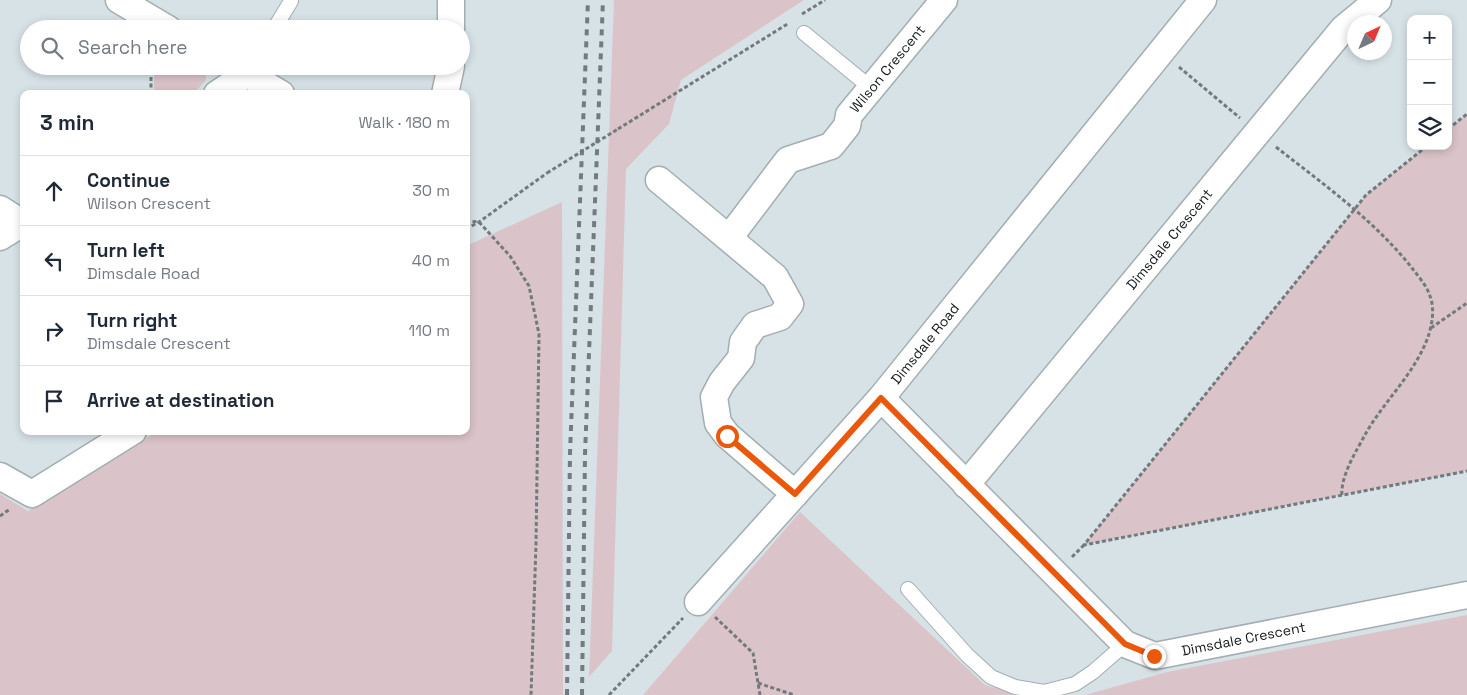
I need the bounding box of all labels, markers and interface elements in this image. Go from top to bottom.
north arrow [1347,15,1392,60]
map controls [1407,15,1452,150]
button: + [1407,15,1452,60]
search box [20,20,470,75]
street label: Wilson Crescent [846,21,929,116]
icon: search [38,34,66,62]
text: Search here [78,35,188,60]
button: − [1407,60,1452,105]
button: layers [1407,105,1452,150]
text: 3 min [40,109,95,136]
text: Walk · 180 m [358,112,450,133]
text: Continue [87,168,170,193]
icon: ahead [40,177,68,205]
text: 30 m [412,180,450,201]
street label: Dimsdale Crescent [1122,185,1216,293]
text: Wilson Crescent [87,193,211,214]
text: Turn left [87,238,165,263]
icon: left [40,247,68,275]
text: 40 m [412,250,450,271]
text: Dimsdale Road [87,263,200,284]
street label: Dimsdale Road [887,299,963,388]
text: Turn right [87,308,177,333]
icon: right [40,317,68,345]
text: 110 m [408,320,450,341]
text: Dimsdale Crescent [87,333,231,354]
icon: arrive [40,387,68,415]
text: Arrive at destination [87,388,275,413]
route start [716,425,739,448]
street label: Dimsdale Crescent [1180,618,1307,660]
route end [1143,645,1166,668]

